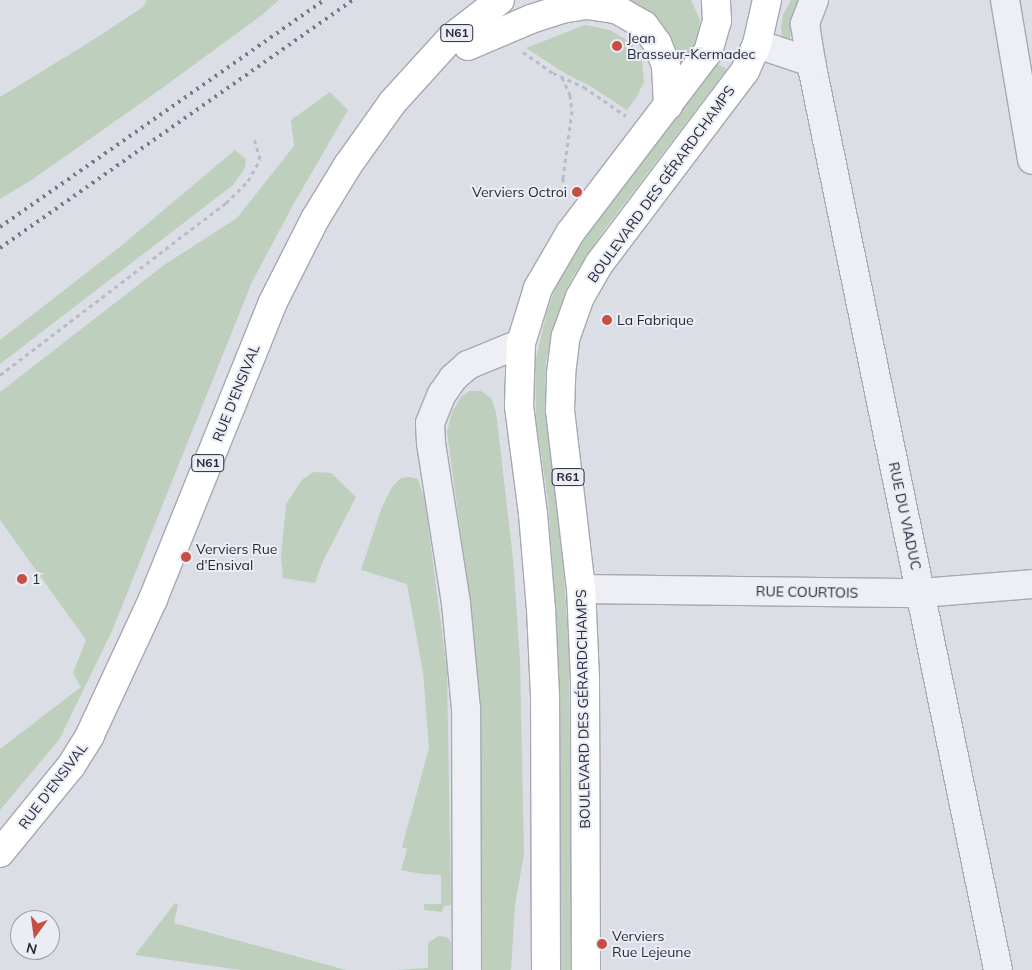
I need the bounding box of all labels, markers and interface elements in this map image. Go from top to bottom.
road number: N61 [440,23,474,42]
place label: Jean Brasseur-Kermadec [627,30,755,62]
marker: Jean Brasseur-Kermadec [611,40,623,52]
street label: BOULEVARD DES GÉRARDCHAMPS [584,82,738,286]
place label: Verviers Octroi [472,184,567,200]
marker: Verviers Octroi [571,186,583,198]
place label: La Fabrique [617,312,694,328]
marker: La Fabrique [601,314,613,326]
street label: RUE D'ENSIVAL [209,342,263,444]
road number: N61 [190,453,226,472]
street label: RUE DU VIADUC [885,460,925,572]
road number: R61 [550,468,586,487]
place label: Verviers Rue d'Ensival [196,541,277,574]
marker: Verviers Rue d'Ensival [180,551,192,563]
place label: 1 [32,571,40,587]
marker: 1 [16,573,28,585]
street label: RUE COURTOIS [756,583,858,601]
street label: BOULEVARD DES GÉRARDCHAMPS [573,589,593,829]
street label: RUE D'ENSIVAL [15,740,91,832]
north arrow [10,910,60,960]
place label: Verviers Rue Lejeune [612,928,691,960]
marker: Verviers Rue Lejeune [596,938,608,950]
text: N [24,939,39,959]

